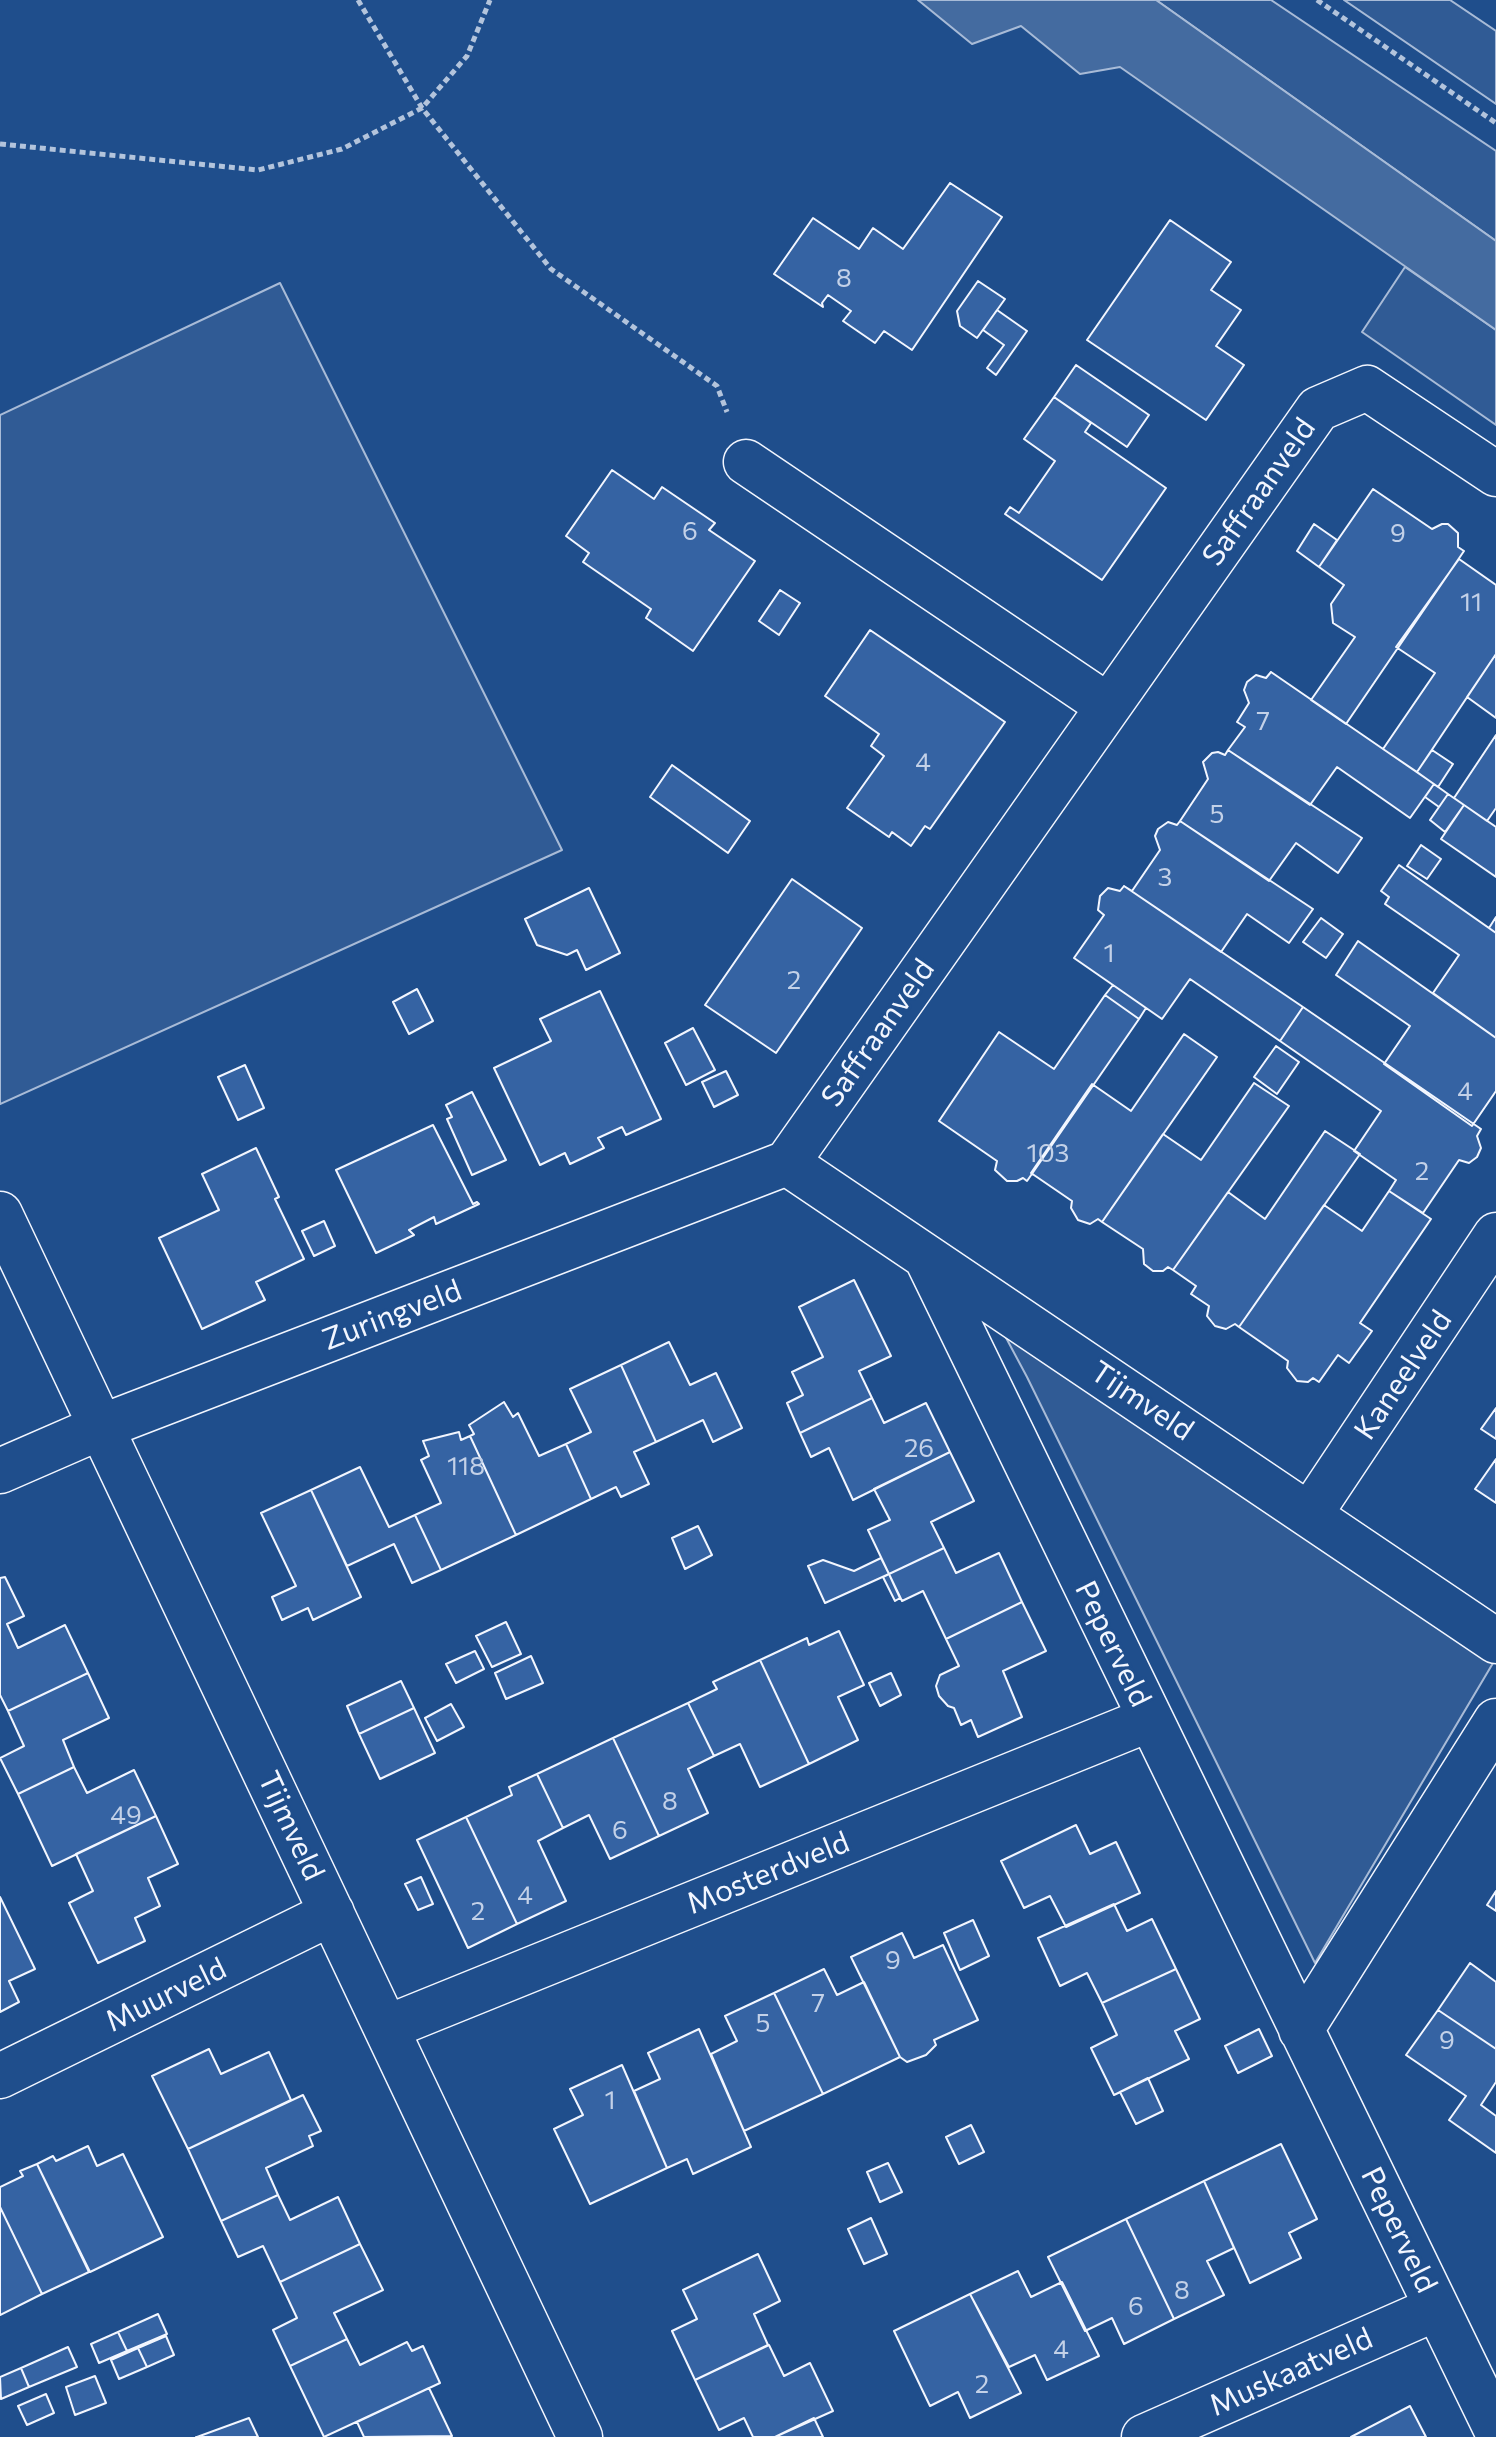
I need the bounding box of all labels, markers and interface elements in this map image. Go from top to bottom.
house number: 8 [836,262,852,294]
street label: Saffraanveld [1195,411,1323,573]
house number: 6 [682,515,698,547]
house number: 9 [1390,517,1406,549]
house number: 11 [1460,586,1482,618]
house number: 7 [1256,705,1270,737]
house number: 4 [915,746,931,778]
house number: 5 [1210,798,1224,830]
house number: 3 [1158,861,1172,893]
house number: 1 [1103,937,1115,969]
street label: Saffraanveld [814,952,942,1114]
house number: 2 [787,964,801,996]
house number: 4 [1457,1075,1473,1107]
house number: 103 [1027,1137,1069,1169]
house number: 2 [1415,1155,1429,1187]
street label: Zuringveld [318,1272,466,1358]
street label: Kaneelveld [1347,1304,1459,1446]
street label: Tijmveld [1084,1354,1200,1448]
house number: 26 [904,1432,934,1464]
house number: 118 [447,1450,485,1482]
street label: Peperveld [1067,1575,1159,1713]
street label: Tijmveld [250,1766,332,1886]
house number: 8 [662,1785,678,1817]
house number: 49 [110,1799,142,1831]
house number: 6 [612,1814,628,1846]
street label: Mosterdveld [681,1824,855,1922]
house number: 4 [517,1879,533,1911]
house number: 2 [471,1895,485,1927]
house number: 9 [885,1944,901,1976]
street label: Muurveld [100,1950,232,2040]
house number: 7 [811,1987,825,2019]
house number: 5 [756,2007,770,2039]
house number: 9 [1439,2024,1455,2056]
house number: 1 [604,2084,616,2116]
street label: Peperveld [1353,2161,1445,2299]
house number: 8 [1174,2274,1190,2306]
house number: 6 [1128,2290,1144,2322]
street label: Muskaatveld [1204,2320,1378,2424]
house number: 4 [1053,2333,1069,2365]
house number: 2 [975,2368,989,2400]

